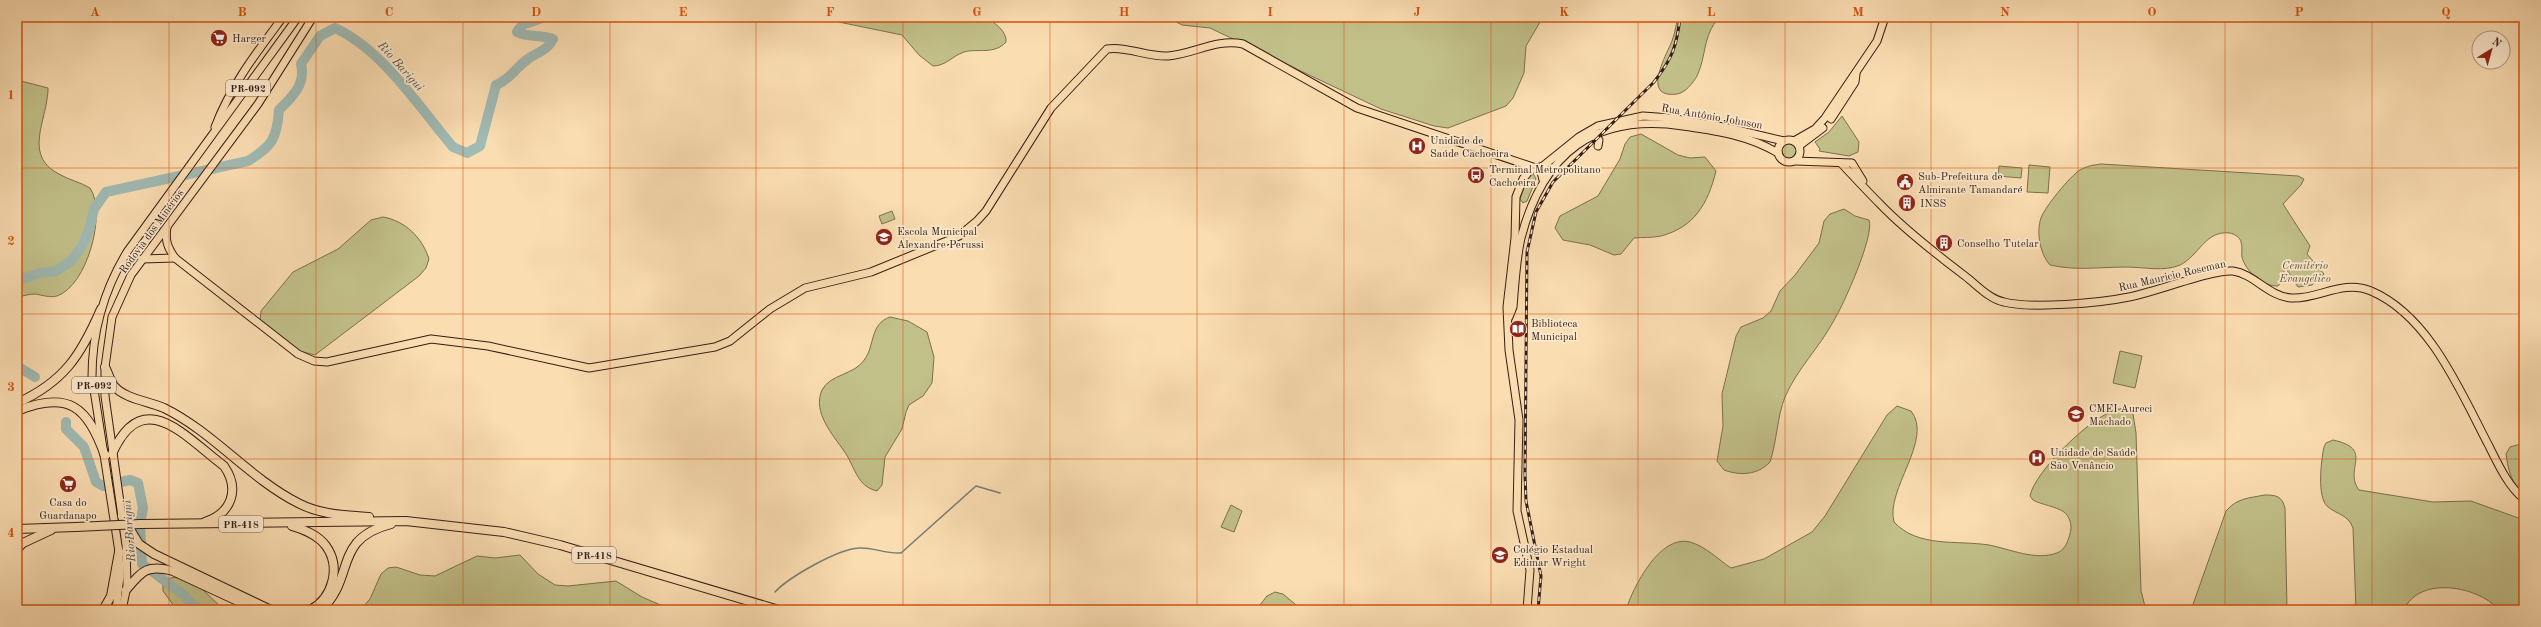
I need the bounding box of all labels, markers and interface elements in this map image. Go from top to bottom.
text: A [90,6,100,19]
text: B [237,6,247,19]
text: C [385,6,393,19]
text: D [531,6,541,19]
text: E [679,6,688,19]
text: F [826,6,835,19]
text: G [972,6,982,19]
text: H [1119,6,1130,19]
text: I [1267,6,1273,19]
text: J [1413,6,1421,19]
text: K [1559,6,1569,19]
text: L [1707,6,1716,19]
text: M [1852,6,1864,19]
text: N [2000,6,2010,19]
text: O [2147,6,2157,19]
text: P [2294,6,2304,19]
text: Q [2441,6,2451,19]
supermarket icon: Harger [209,28,229,48]
north arrow [2471,30,2511,70]
place label: Harger [232,34,267,45]
text: N [2489,36,2503,50]
water label: Rio Barigui [374,39,425,94]
road number: PR-092 [226,80,270,96]
text: 1 [7,89,15,102]
street label: Rua Antônio Johnson [1660,103,1763,132]
hospital icon: Unidade de Saúde Cachoeira [1407,136,1427,156]
place label: Unidade de Saúde Cachoeira [1430,136,1510,160]
bus stop icon: Terminal Metropolitano Cachoeira [1466,165,1486,185]
place label: Terminal Metropolitano Cachoeira [1489,165,1601,189]
public building icon: Sub-Prefeitura de Almirante Tamandaré [1895,172,1915,192]
place label: Sub-Prefeitura de Almirante Tamandaré [1918,172,2023,196]
street label: Rodovia dos Minérios [118,187,187,276]
building icon: INSS [1897,193,1917,213]
place label: INSS [1920,199,1947,210]
school or university icon: Escola Municipal Alexandre Perussi [874,227,894,247]
place label: Escola Municipal Alexandre Perussi [897,227,984,251]
building icon: Conselho Tutelar [1934,233,1954,253]
text: 2 [7,235,15,248]
place label: Conselho Tutelar [1957,239,2039,250]
street label: Rua Mauricio Roseman [2118,259,2227,294]
park label: Cemitério Evangélico [2278,261,2331,285]
library icon: Biblioteca Municipal [1508,319,1528,339]
place label: Biblioteca Municipal [1531,319,1578,343]
road number: PR-092 [72,377,116,393]
text: 3 [7,381,15,394]
school or university icon: CMEI Aureci Machado [2066,404,2086,424]
place label: CMEI Aureci Machado [2089,404,2152,428]
hospital icon: Unidade de Saúde São Venâncio [2027,448,2047,468]
place label: Unidade de Saúde São Venâncio [2050,448,2135,472]
supermarket icon: Casa do Guardanapo [58,474,78,494]
place label: Casa do Guardanapo [39,498,97,522]
water label: Rio Barigui [122,500,138,563]
road number: PR-418 [219,516,263,532]
text: 4 [7,527,15,540]
school or university icon: Colégio Estadual Edimar Wright [1490,545,1510,565]
place label: Colégio Estadual Edimar Wright [1513,545,1593,569]
road number: PR-418 [572,547,616,563]

